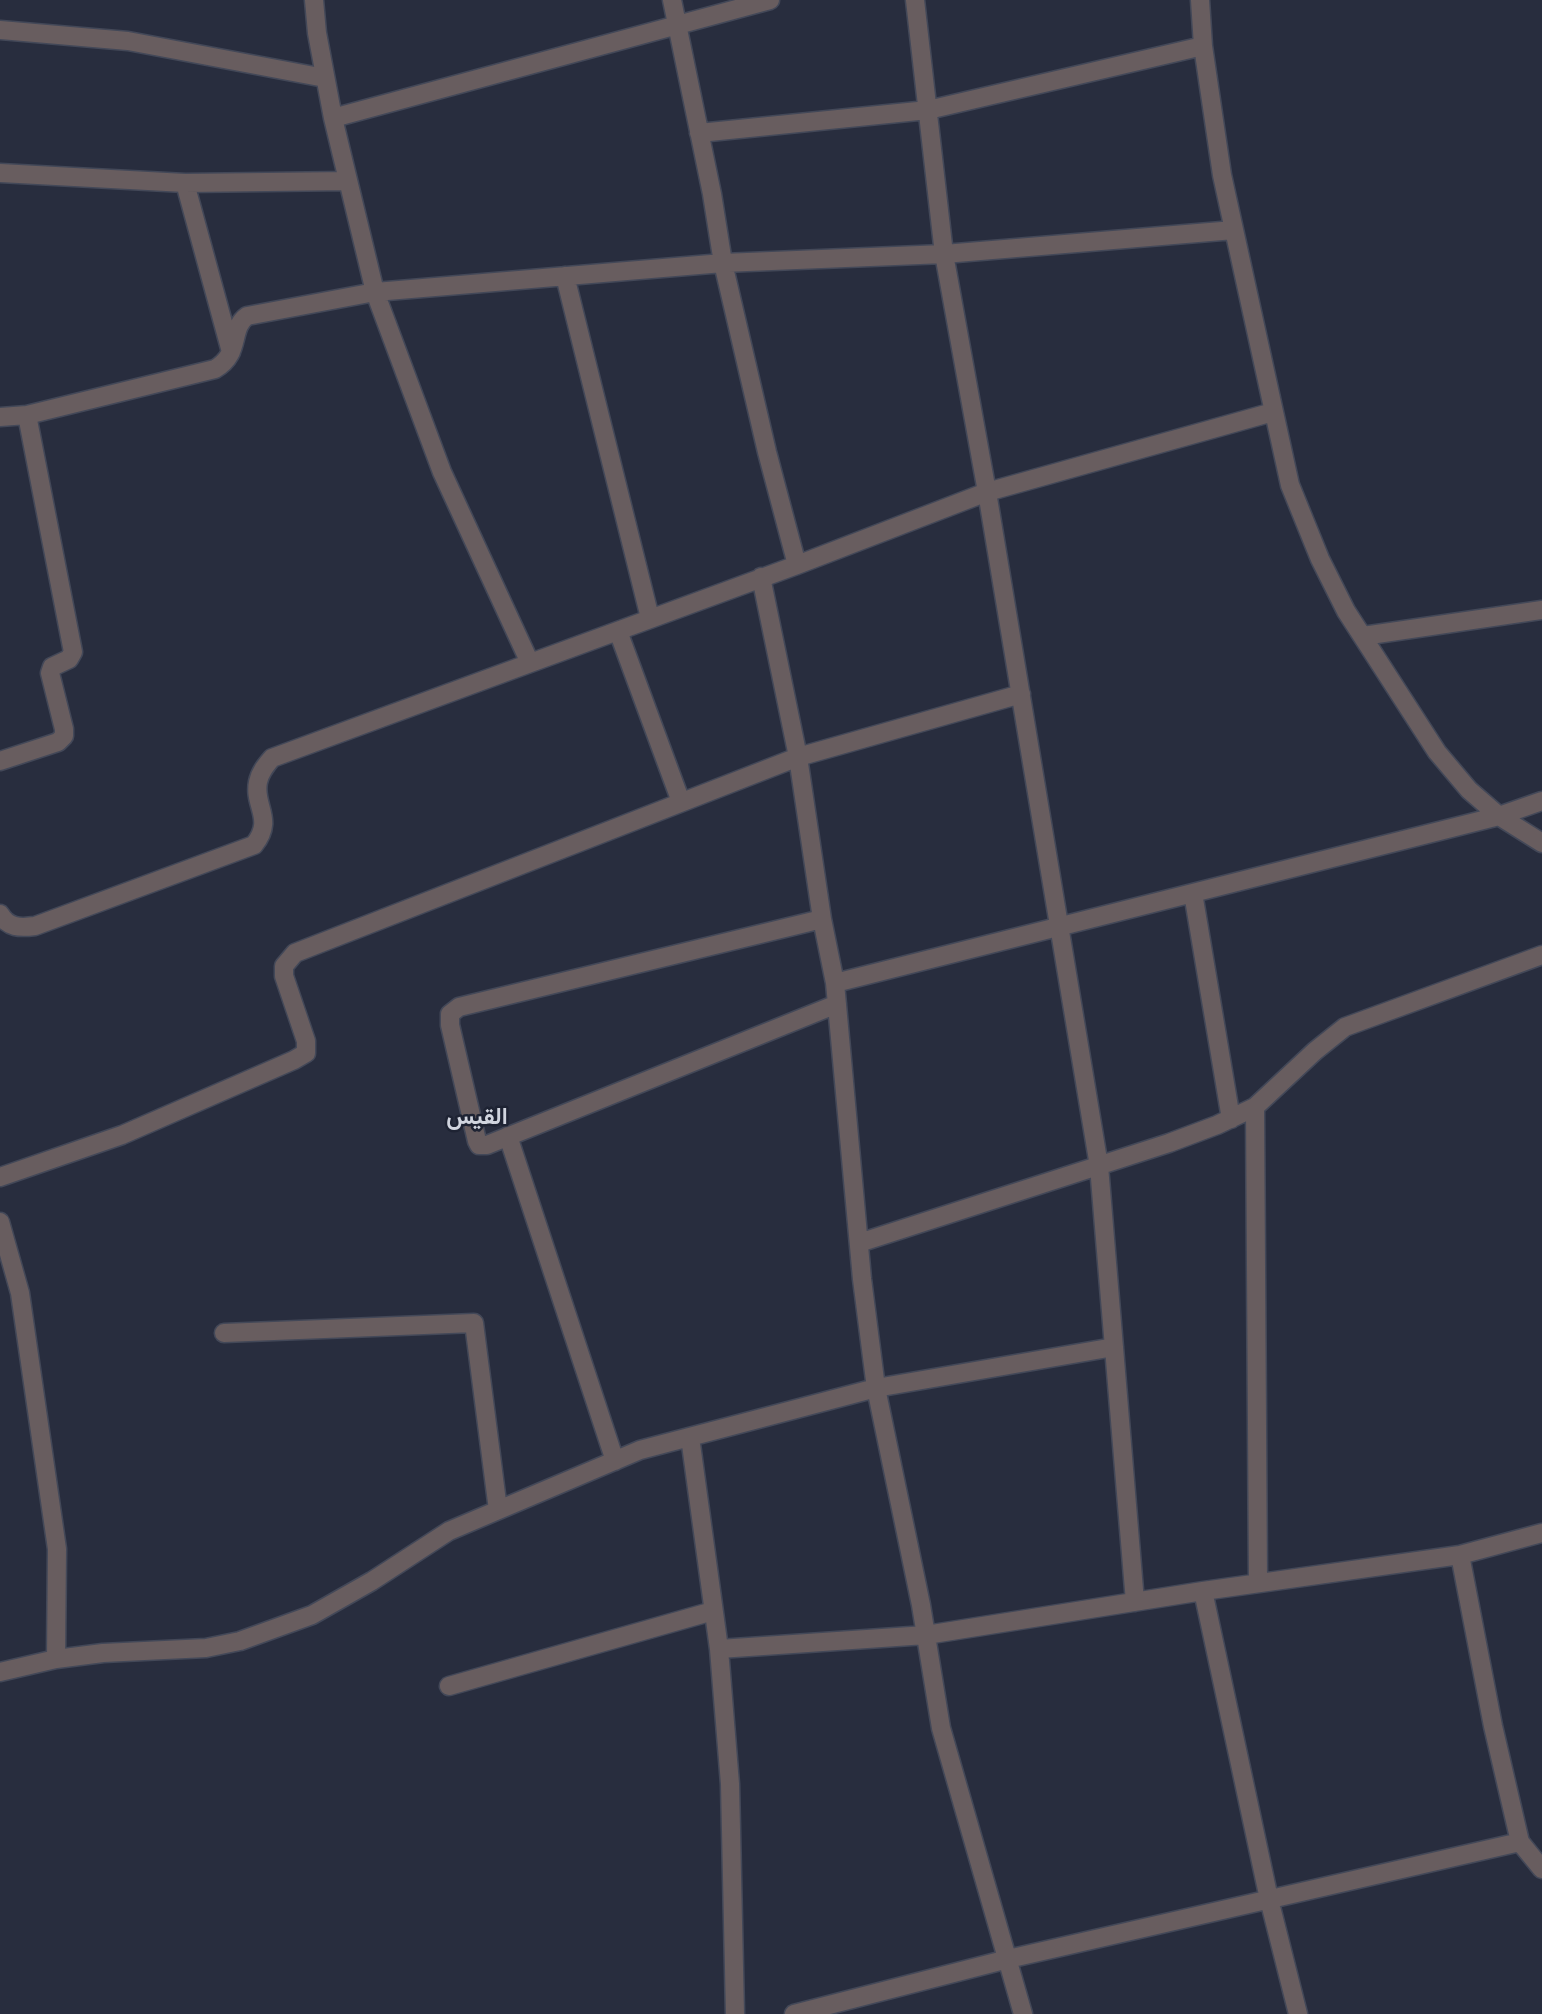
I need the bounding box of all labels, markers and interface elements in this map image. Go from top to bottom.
district label: القيس [446,1103,508,1131]

